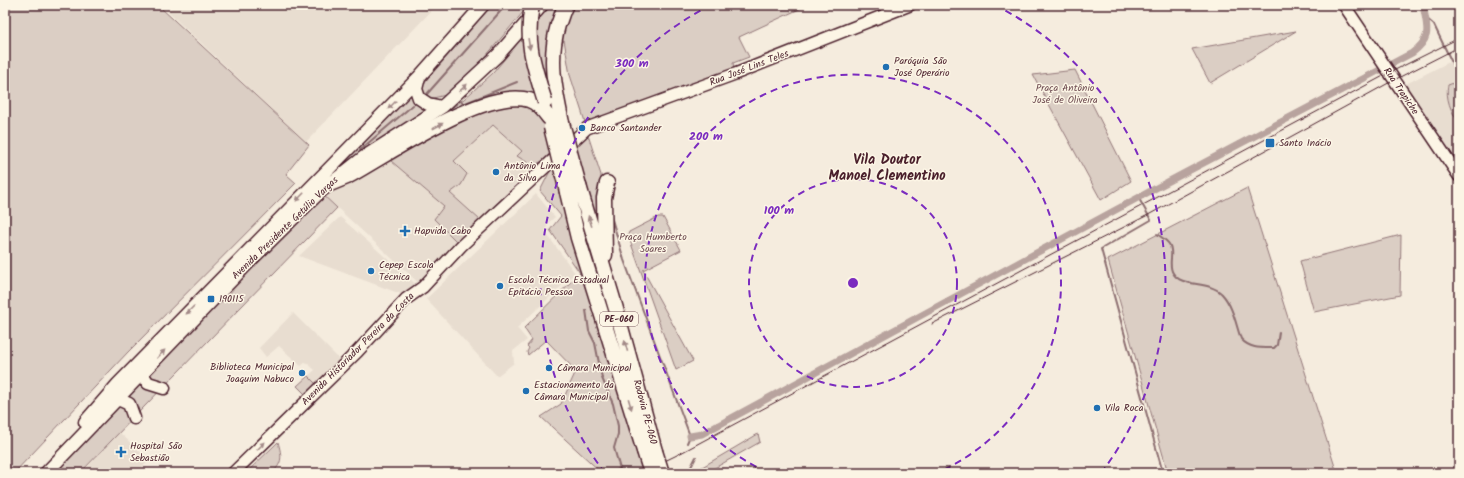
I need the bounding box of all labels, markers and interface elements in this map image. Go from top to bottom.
one-way arrow [526,38,532,50]
street label: Rua José Lins Teles [707,45,792,90]
place label: Paróquia São José Operário [894,53,950,81]
text: 300 m [614,54,649,73]
marker: Paróquia São José Operário [881,62,891,72]
street label: Rua Trapiche [1379,64,1423,118]
park label: Praça Antônio José de Oliveira [1032,80,1098,108]
one-way arrow [458,83,469,92]
one-way arrow [387,100,397,109]
place label: Banco Santander [590,120,662,136]
one-way arrow [432,122,444,129]
marker: Banco Santander [577,123,587,133]
text: 200 m [689,127,723,146]
place label: Santo Inácio [1279,135,1332,151]
marker: Santo Inácio [1264,137,1276,149]
district label: Vila Doutor Manoel Clementino [828,149,946,187]
place label: Antônio Lima da Silva [504,158,561,186]
marker: Antônio Lima da Silva [491,167,501,177]
street label: Avenida Presidente Getúlio Vargas [228,172,342,283]
one-way arrow [296,192,305,202]
text: 100 m [764,201,794,220]
one-way arrow [586,215,592,227]
place label: Hapvida Cabo [414,223,471,239]
marker: Hapvida Cabo [399,225,411,237]
park label: Praça Humberto Soares [619,229,687,257]
place label: Cepep Escola Técnica [379,257,434,285]
marker: Cepep Escola Técnica [366,266,376,276]
place label: Escola Técnica Estadual Epitácio Pessoa [508,272,609,300]
centre of rings [846,276,860,290]
marker: Escola Técnica Estadual Epitácio Pessoa [495,281,505,291]
street label: Avenida Historiador Pereira da Costa [298,289,418,409]
place label: 190115 [219,291,244,307]
marker: 190115 [206,294,216,304]
one-way arrow [185,305,195,315]
road number: PE-060 [600,312,638,326]
one-way arrow [623,339,629,352]
one-way arrow [156,349,166,359]
place label: Biblioteca Municipal Joaquim Nabuco [210,359,295,387]
place label: Câmara Municipal [557,360,632,376]
marker: Câmara Municipal [544,363,554,373]
marker: Biblioteca Municipal Joaquim Nabuco [297,368,307,378]
place label: Estacionamento da Câmara Municipal [534,377,614,405]
street label: Rodovia PE-060 [629,378,661,446]
marker: Estacionamento da Câmara Municipal [521,386,531,396]
one-way arrow [627,398,633,410]
place label: Vila Roca [1105,400,1144,416]
marker: Vila Roca [1092,403,1102,413]
place label: Hospital São Sebastião [130,438,183,466]
one-way arrow [256,441,266,451]
marker: Hospital São Sebastião [115,446,127,458]

